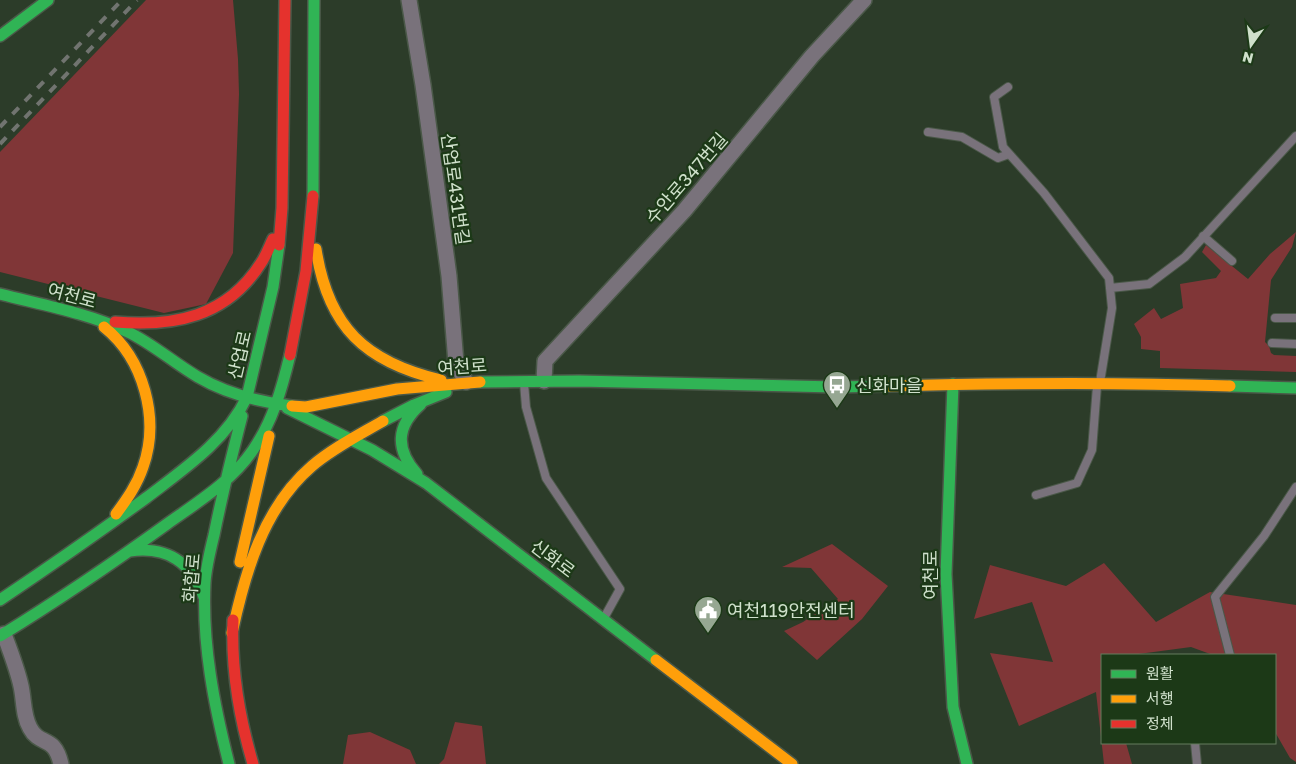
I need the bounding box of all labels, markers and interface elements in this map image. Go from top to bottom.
north arrow [1226,20,1276,70]
text: N [1241,49,1255,68]
street label: 수안로347번길 [640,128,732,228]
street label: 산업로431번길 [437,131,475,247]
street label: 여천로 [45,278,99,312]
street label: 산업로 [223,328,255,382]
street label: 여천로 [436,353,488,379]
bus stop icon: 신화마을 [822,370,852,409]
place label: 신화마을 [856,374,922,396]
street label: 신화로 [527,534,579,582]
street label: 여천로 [919,550,941,600]
street label: 화합로 [178,552,204,604]
public building icon: 여천119안전센터 [693,595,723,634]
place label: 여천119안전센터 [727,599,855,621]
legend [1101,654,1276,744]
text: 원활 [1146,664,1174,682]
text: 서행 [1146,689,1174,707]
text: 정체 [1146,714,1174,732]

